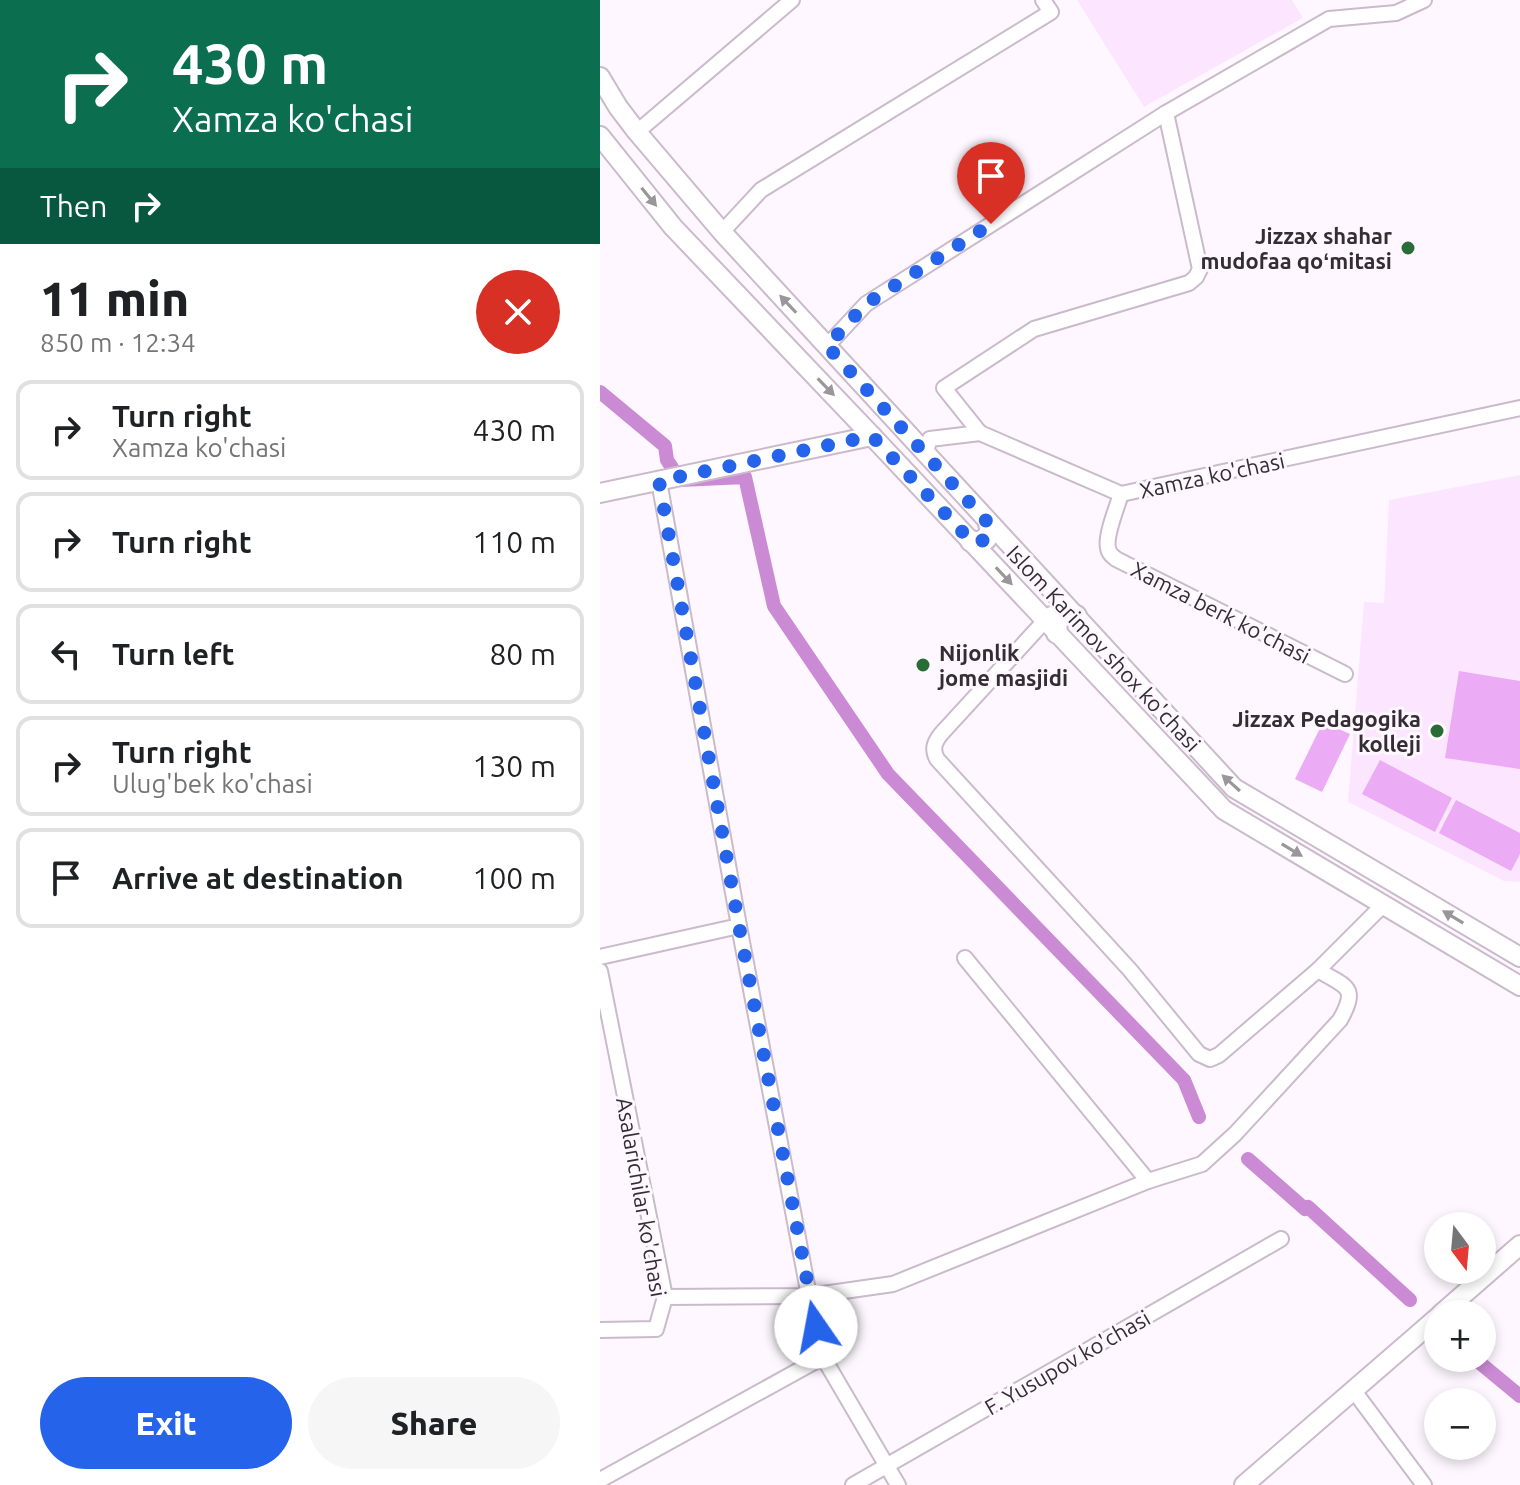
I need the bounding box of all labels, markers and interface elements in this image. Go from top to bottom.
icon: right [40,32,144,136]
text: 430 m [172,32,328,95]
text: Xamza ko'chasi [172,98,414,139]
pin [957,142,1025,224]
icon: arrive [969,154,1013,198]
icon: right [124,184,168,228]
one-way arrow [640,187,656,207]
text: Then [40,189,108,223]
place label: Jizzax shahar mudofaa qoʻmitasi [1201,223,1392,273]
marker: Jizzax shahar mudofaa qoʻmitasi [1399,239,1417,257]
button: close [476,270,560,354]
text: 11 min [40,271,189,325]
one-way arrow [780,295,798,314]
text: 850 m · 12:34 [40,328,196,357]
one-way arrow [816,377,834,396]
text: Turn right [112,399,252,433]
icon: right [44,408,88,452]
text: 430 m [472,413,556,447]
text: Xamza ko'chasi [112,433,286,462]
street label: Xamza ko'chasi [1137,447,1287,503]
icon: right [44,520,88,564]
text: Turn right [112,525,252,559]
text: 110 m [472,525,556,559]
street label: Islom Karimov shox ko'chasi [1002,540,1206,756]
street label: Xamza berk ko'chasi [1128,556,1314,668]
one-way arrow [994,567,1012,586]
icon: left [44,632,88,676]
text: Turn left [112,637,234,671]
text: 80 m [489,637,556,671]
place label: Nijonlik jome masjidi [937,640,1068,690]
marker: Nijonlik jome masjidi [914,656,932,674]
place label: Jizzax Pedagogika kolleji [1232,706,1421,756]
marker: Jizzax Pedagogika kolleji [1428,722,1446,740]
text: Turn right [112,735,252,769]
icon: right [44,744,88,788]
text: 130 m [472,749,556,783]
text: Ulug'bek ko'chasi [112,769,313,798]
one-way arrow [1222,774,1241,792]
one-way arrow [1281,843,1303,857]
icon: arrive [44,856,88,900]
text: Arrive at destination [112,861,404,895]
text: 100 m [472,861,556,895]
one-way arrow [1442,911,1464,925]
street label: Asalarichilar ko'chasi [612,1095,672,1299]
north arrow [1424,1212,1496,1284]
map controls [1424,1212,1496,1460]
position arrow [774,1285,858,1369]
button: + [1424,1300,1496,1372]
street label: F. Yusupov ko'chasi [980,1305,1154,1419]
button: Exit [40,1377,292,1469]
button: Share [308,1377,560,1469]
button: − [1424,1388,1496,1460]

